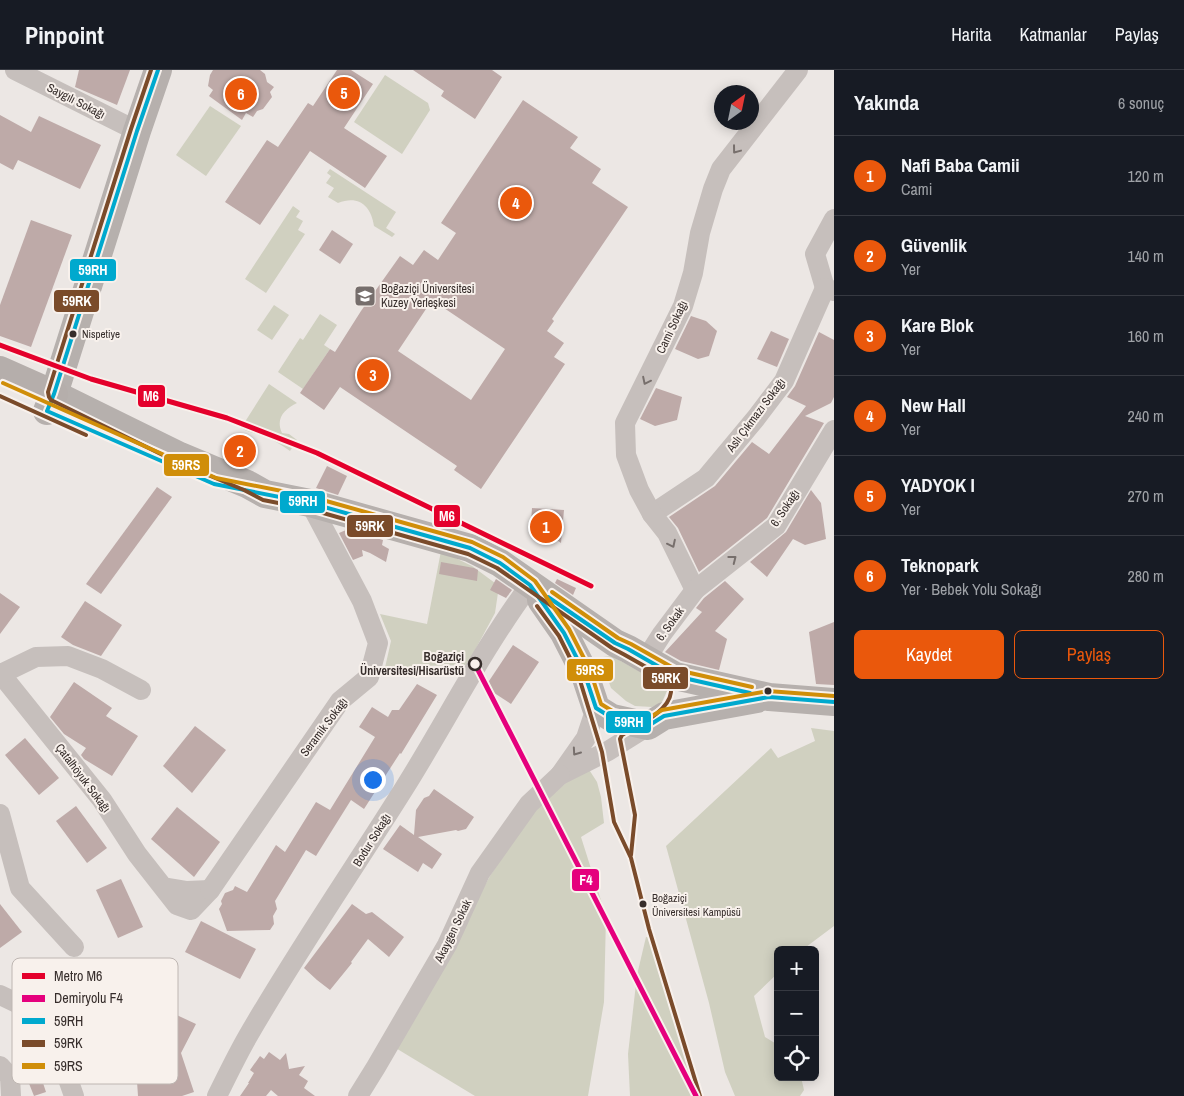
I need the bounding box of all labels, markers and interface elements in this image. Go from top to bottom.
text: Pinpoint [25,19,104,51]
text: Harita [951,22,991,47]
text: Katmanlar [1019,22,1087,47]
text: Paylaş [1115,22,1159,47]
pin: 5 [328,74,360,112]
pin: 6 [225,75,257,113]
street label: Saygılı Sokağı [44,79,108,123]
north arrow [714,85,759,130]
text: Yakında [854,88,919,117]
text: 6 sonuç [1118,92,1164,114]
one-way arrow [733,144,741,153]
text: Nafi Baba Camii [901,152,1020,178]
text: 1 [866,165,874,187]
text: 120 m [1128,165,1164,187]
text: Cami [901,178,932,200]
pin: 4 [500,184,532,222]
text: Güvenlik [901,232,967,258]
text: 2 [866,245,874,267]
text: 140 m [1128,245,1164,267]
line badge: 59RH [69,258,117,282]
text: Yer [901,258,920,280]
text: 59RH [78,261,108,279]
place label: Boğaziçi Üniversitesi Kuzey Yerleşkesi [381,280,475,311]
school or university icon: Boğaziçi Üniversitesi Kuzey Yerleşkesi [353,284,377,308]
line badge: 59RK [53,289,100,313]
text: 59RK [62,292,92,310]
street label: Cami Sokağı [653,298,691,356]
text: Kare Blok [901,312,974,338]
text: 3 [866,325,874,347]
text: 160 m [1128,325,1164,347]
place label: Nispetiye [82,327,120,341]
marker: Nispetiye [68,329,78,339]
text: Yer [901,338,920,360]
pin: 3 [357,356,389,394]
street label: Aslı Çıkmazı Sokağı [722,375,789,456]
one-way arrow [642,376,653,385]
line badge: M6 [137,384,166,408]
text: M6 [143,387,159,405]
text: New Hall [901,392,966,418]
text: 4 [866,405,874,427]
text: 240 m [1128,405,1164,427]
text: Yer [901,418,920,440]
pin: 2 [224,432,256,470]
line badge: 59RS [163,453,210,477]
text: 59RS [172,456,201,474]
text: YADYOK I [901,472,975,498]
text: 5 [866,485,874,507]
text: 270 m [1128,485,1164,507]
street label: 6. Sokağı [767,486,803,530]
line badge: 59RH [279,490,326,514]
text: 59RH [288,492,318,510]
text: Yer [901,498,920,520]
line badge: M6 [433,504,461,528]
text: M6 [439,507,455,525]
pin: 1 [530,508,562,546]
line badge: 59RK [346,514,394,538]
text: 59RK [355,517,385,535]
one-way arrow [666,539,676,548]
text: Teknopark [901,552,979,578]
one-way arrow [727,557,736,565]
text: 6 [866,565,874,587]
text: 280 m [1128,565,1164,587]
text: Yer · Bebek Yolu Sokağı [901,578,1042,600]
street label: 6. Sokak [652,604,688,644]
button: Kaydet [854,630,1004,679]
button: Paylaş [1014,630,1164,679]
place label: Boğaziçi Üniversitesi/Hisarüstü [360,649,464,679]
marker: Boğaziçi Üniversitesi/Hisarüstü [468,657,482,671]
line badge: 59RS [566,658,614,682]
text: 59RS [576,661,605,679]
line badge: 59RK [642,666,689,690]
text: 59RK [651,669,681,687]
unlabelled marker [763,686,773,696]
street label: Seramik Sokağı [297,694,351,760]
line badge: 59RH [605,710,652,734]
text: 59RH [614,713,644,731]
street label: Çatalhöyuk Sokağı [52,740,114,816]
one-way arrow [573,746,582,756]
your location [360,767,386,793]
street label: Bodur Sokağı [349,810,395,870]
line badge: F4 [571,868,600,892]
text: F4 [579,871,593,889]
place label: Boğaziçi Üniversitesi Kampüsü [652,891,741,919]
street label: Akaygen Sokak [430,897,475,966]
marker: Boğaziçi Üniversitesi Kampüsü [638,899,648,909]
map controls [774,946,819,1081]
button: + [774,946,819,991]
legend [12,958,178,1084]
text: Metro M6 [54,967,102,985]
text: Demiryolu F4 [54,989,124,1007]
button: − [774,991,819,1036]
text: 59RH [54,1012,83,1030]
text: 59RK [54,1034,83,1052]
button: locate [774,1036,819,1081]
text: 59RS [54,1057,83,1075]

